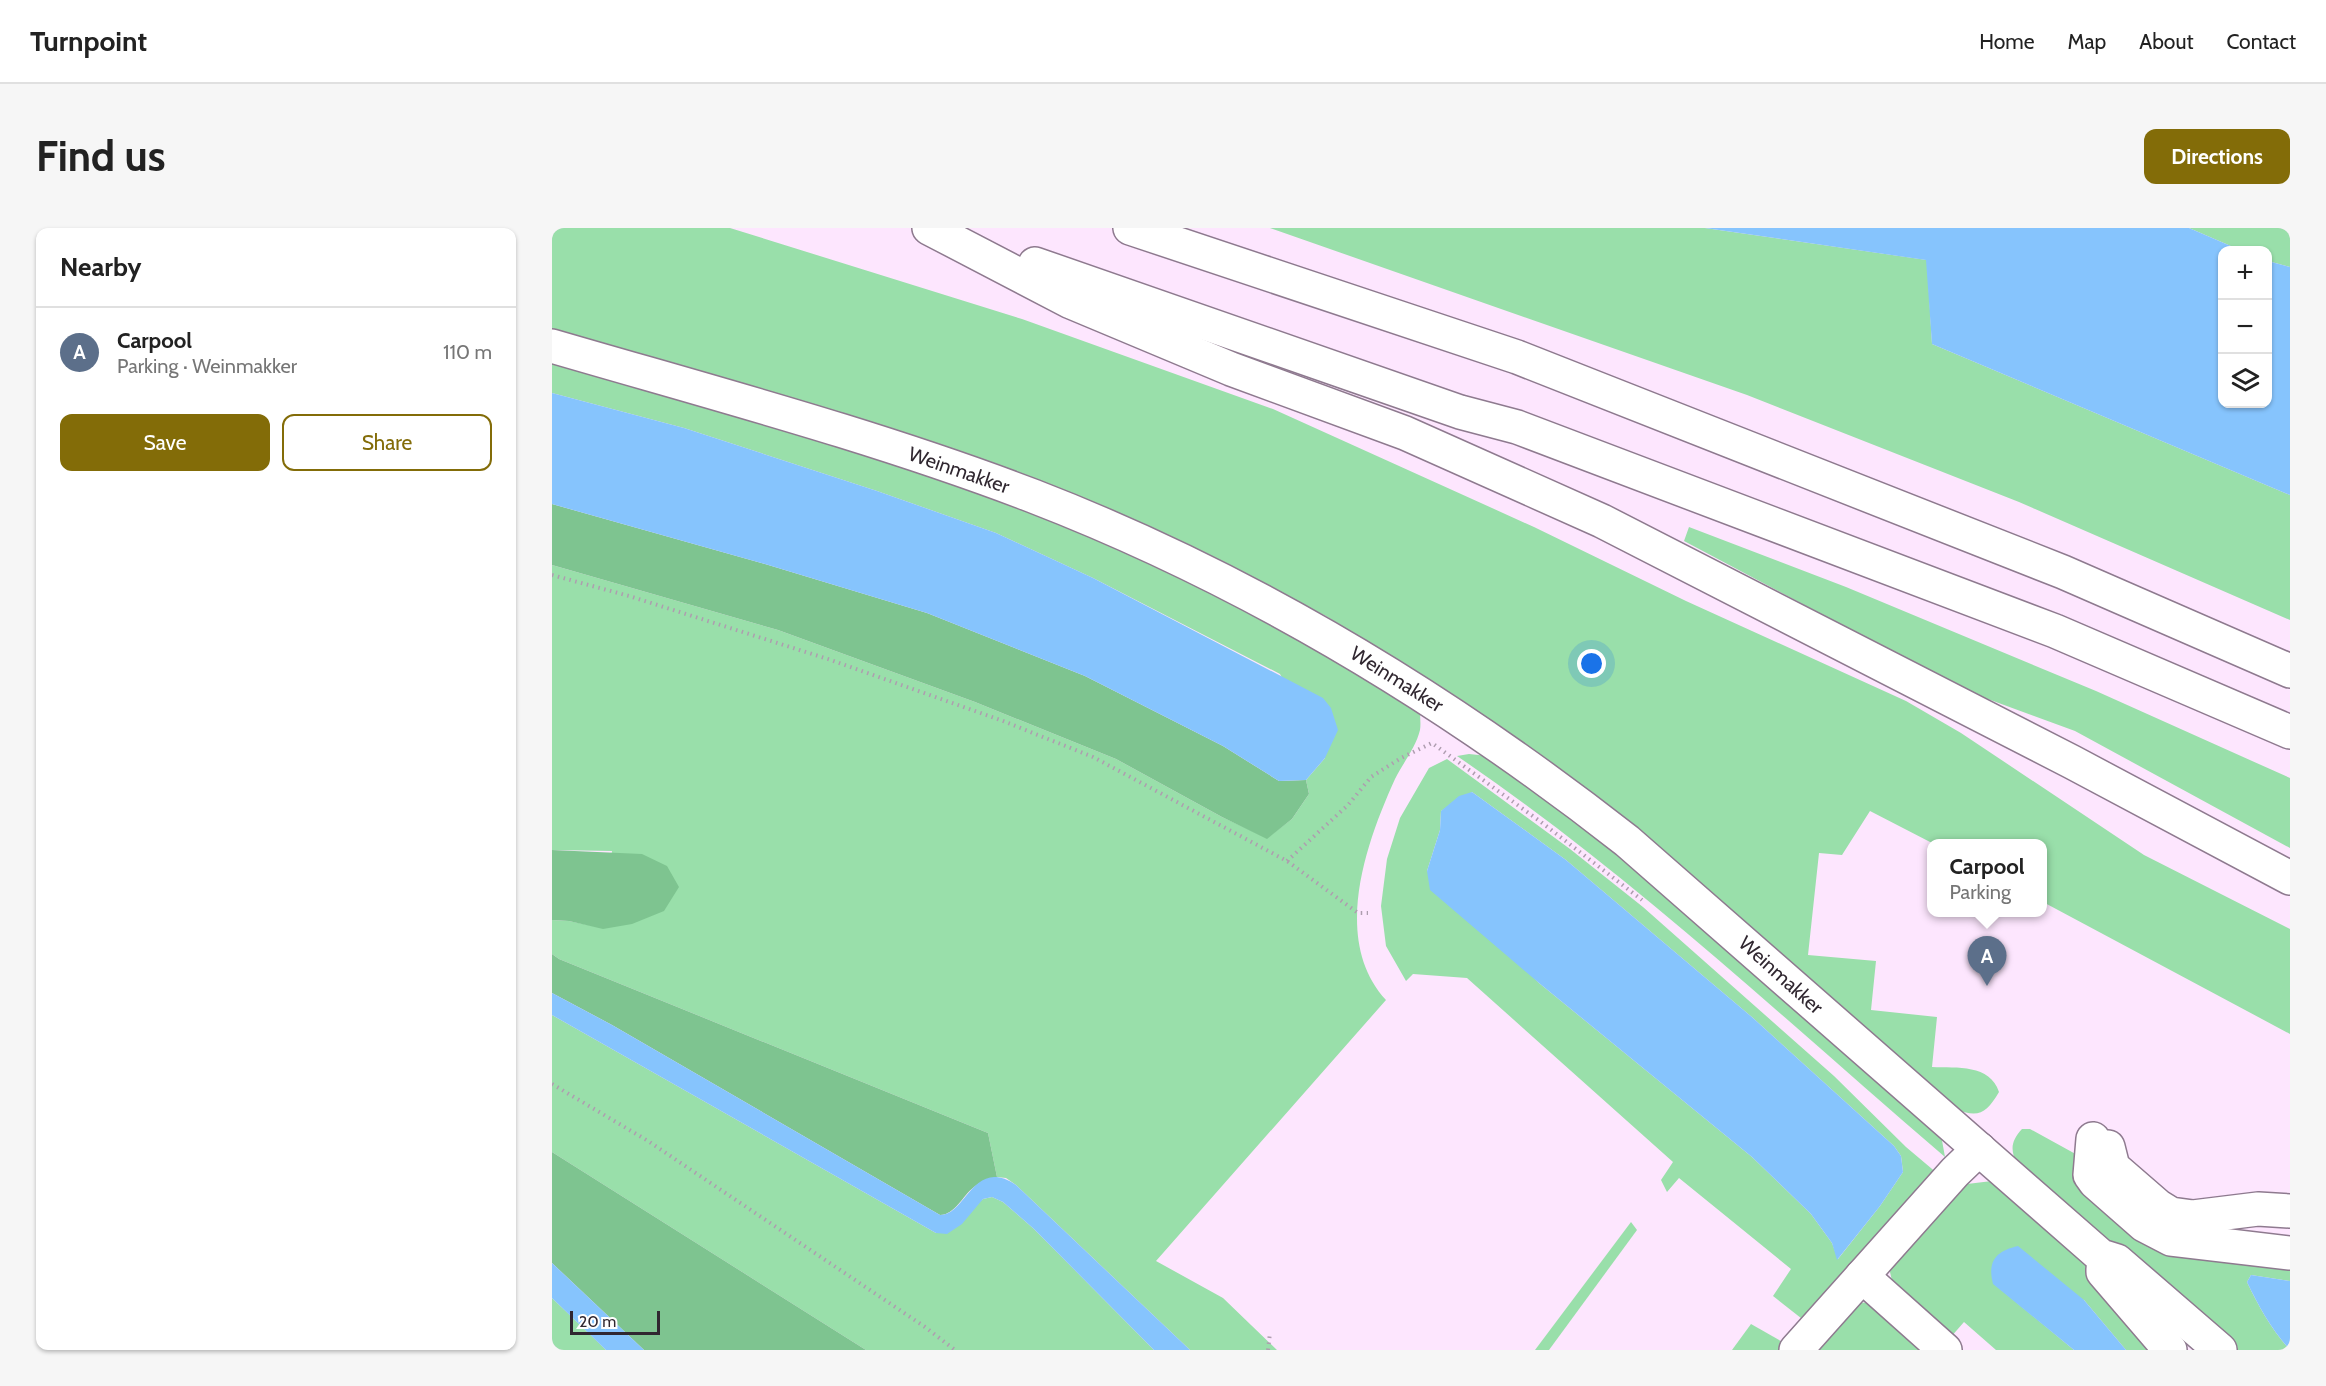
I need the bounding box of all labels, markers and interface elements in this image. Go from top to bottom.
text: Turnpoint [30,24,147,58]
text: Home [1979,29,2035,54]
text: Map [2068,29,2106,54]
text: About [2139,29,2193,54]
text: Contact [2226,29,2296,54]
button: Directions [2144,129,2290,184]
text: Find us [36,130,165,182]
map controls [2218,246,2272,408]
button: + [2218,246,2272,300]
text: Nearby [60,251,141,283]
button: − [2218,300,2272,354]
text: Carpool [117,327,192,354]
text: A [73,340,86,364]
text: 110 m [443,340,492,364]
text: Parking · Weinmakker [117,354,297,378]
button: layers [2218,354,2272,408]
button: Save [60,414,270,471]
button: Share [282,414,492,471]
street label: Weinmakker [905,442,1013,499]
street label: Weinmakker [1346,641,1448,717]
your location [1577,649,1606,678]
popup [1927,839,2047,917]
text: Carpool [1949,853,2025,880]
text: Parking [1949,880,2011,904]
street label: Weinmakker [1734,931,1829,1019]
pin: A [1968,936,2006,986]
scale bar [570,1308,660,1336]
text: 20 m [579,1312,616,1331]

